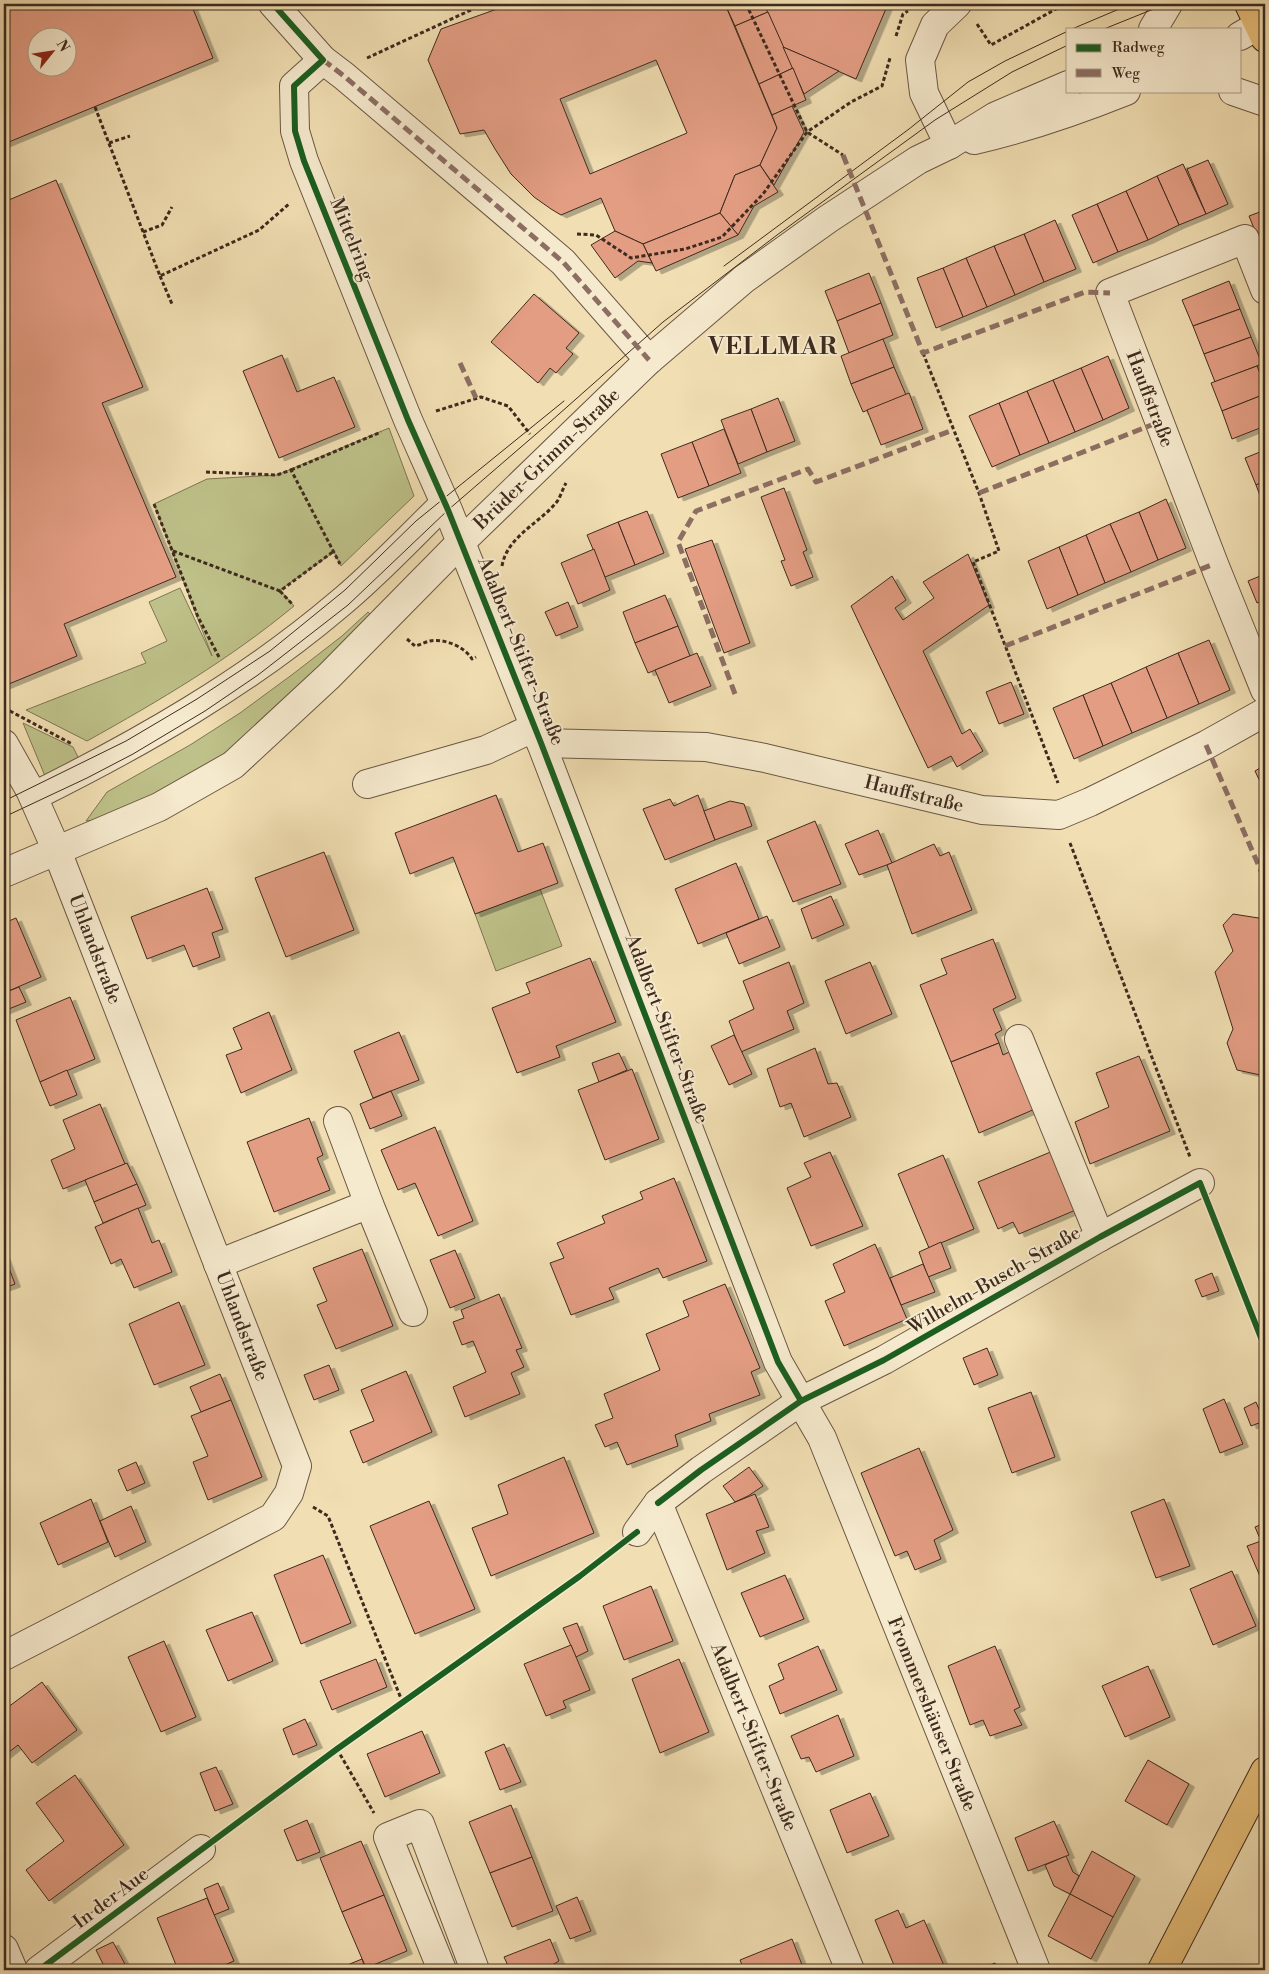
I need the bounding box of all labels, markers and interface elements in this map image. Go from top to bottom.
north arrow [28,28,78,78]
legend [1066,28,1242,92]
text: N [52,37,73,55]
text: Radweg [1112,38,1165,57]
text: Weg [1111,64,1140,83]
street label: Mittelring [325,194,380,284]
district label: VELLMAR [707,332,838,362]
street label: Hauffstraße [1121,347,1179,451]
street label: Brüder-Grimm-Straße [468,383,625,536]
street label: Adalbert-Stifter-Straße [472,552,570,749]
street label: Hauffstraße [862,770,966,818]
street label: Uhlandstraße [63,891,127,1007]
street label: Adalbert-Stifter-Straße [619,930,714,1127]
street label: Wilhelm-Busch-Straße [902,1221,1085,1340]
street label: Uhlandstraße [210,1268,274,1384]
street label: Frommershäuser Straße [882,1613,982,1815]
street label: Adalbert-Stifter-Straße [705,1638,803,1835]
street label: In der Aue [69,1862,153,1934]

